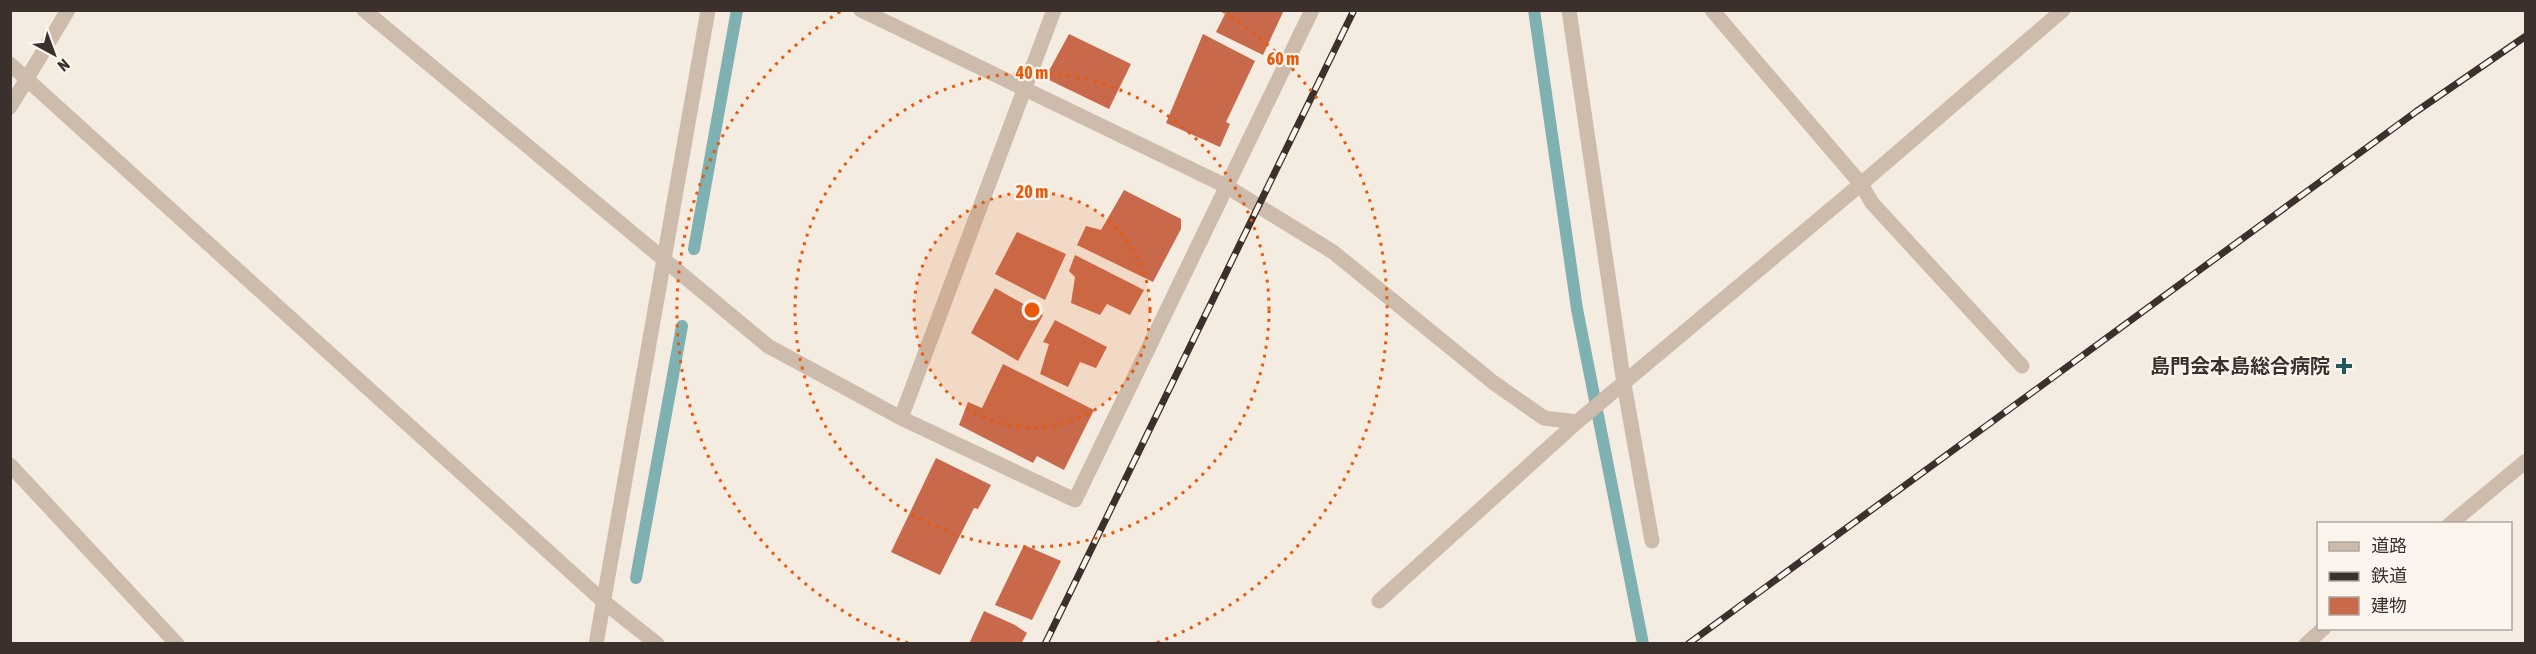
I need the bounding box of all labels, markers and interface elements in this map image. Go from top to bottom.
north arrow [24,24,84,84]
text: 60 m [1267,48,1299,69]
text: N [54,55,73,75]
text: 40 m [1015,62,1048,83]
text: 20 m [1016,181,1048,202]
centre of rings [1022,300,1042,320]
place label: 島門会本島総合病院 [2150,354,2330,377]
marker: 島門会本島総合病院 [2335,357,2353,375]
legend [2317,522,2512,630]
text: 道路 [2371,535,2407,556]
text: 鉄道 [2371,565,2407,586]
text: 建物 [2371,595,2407,616]

